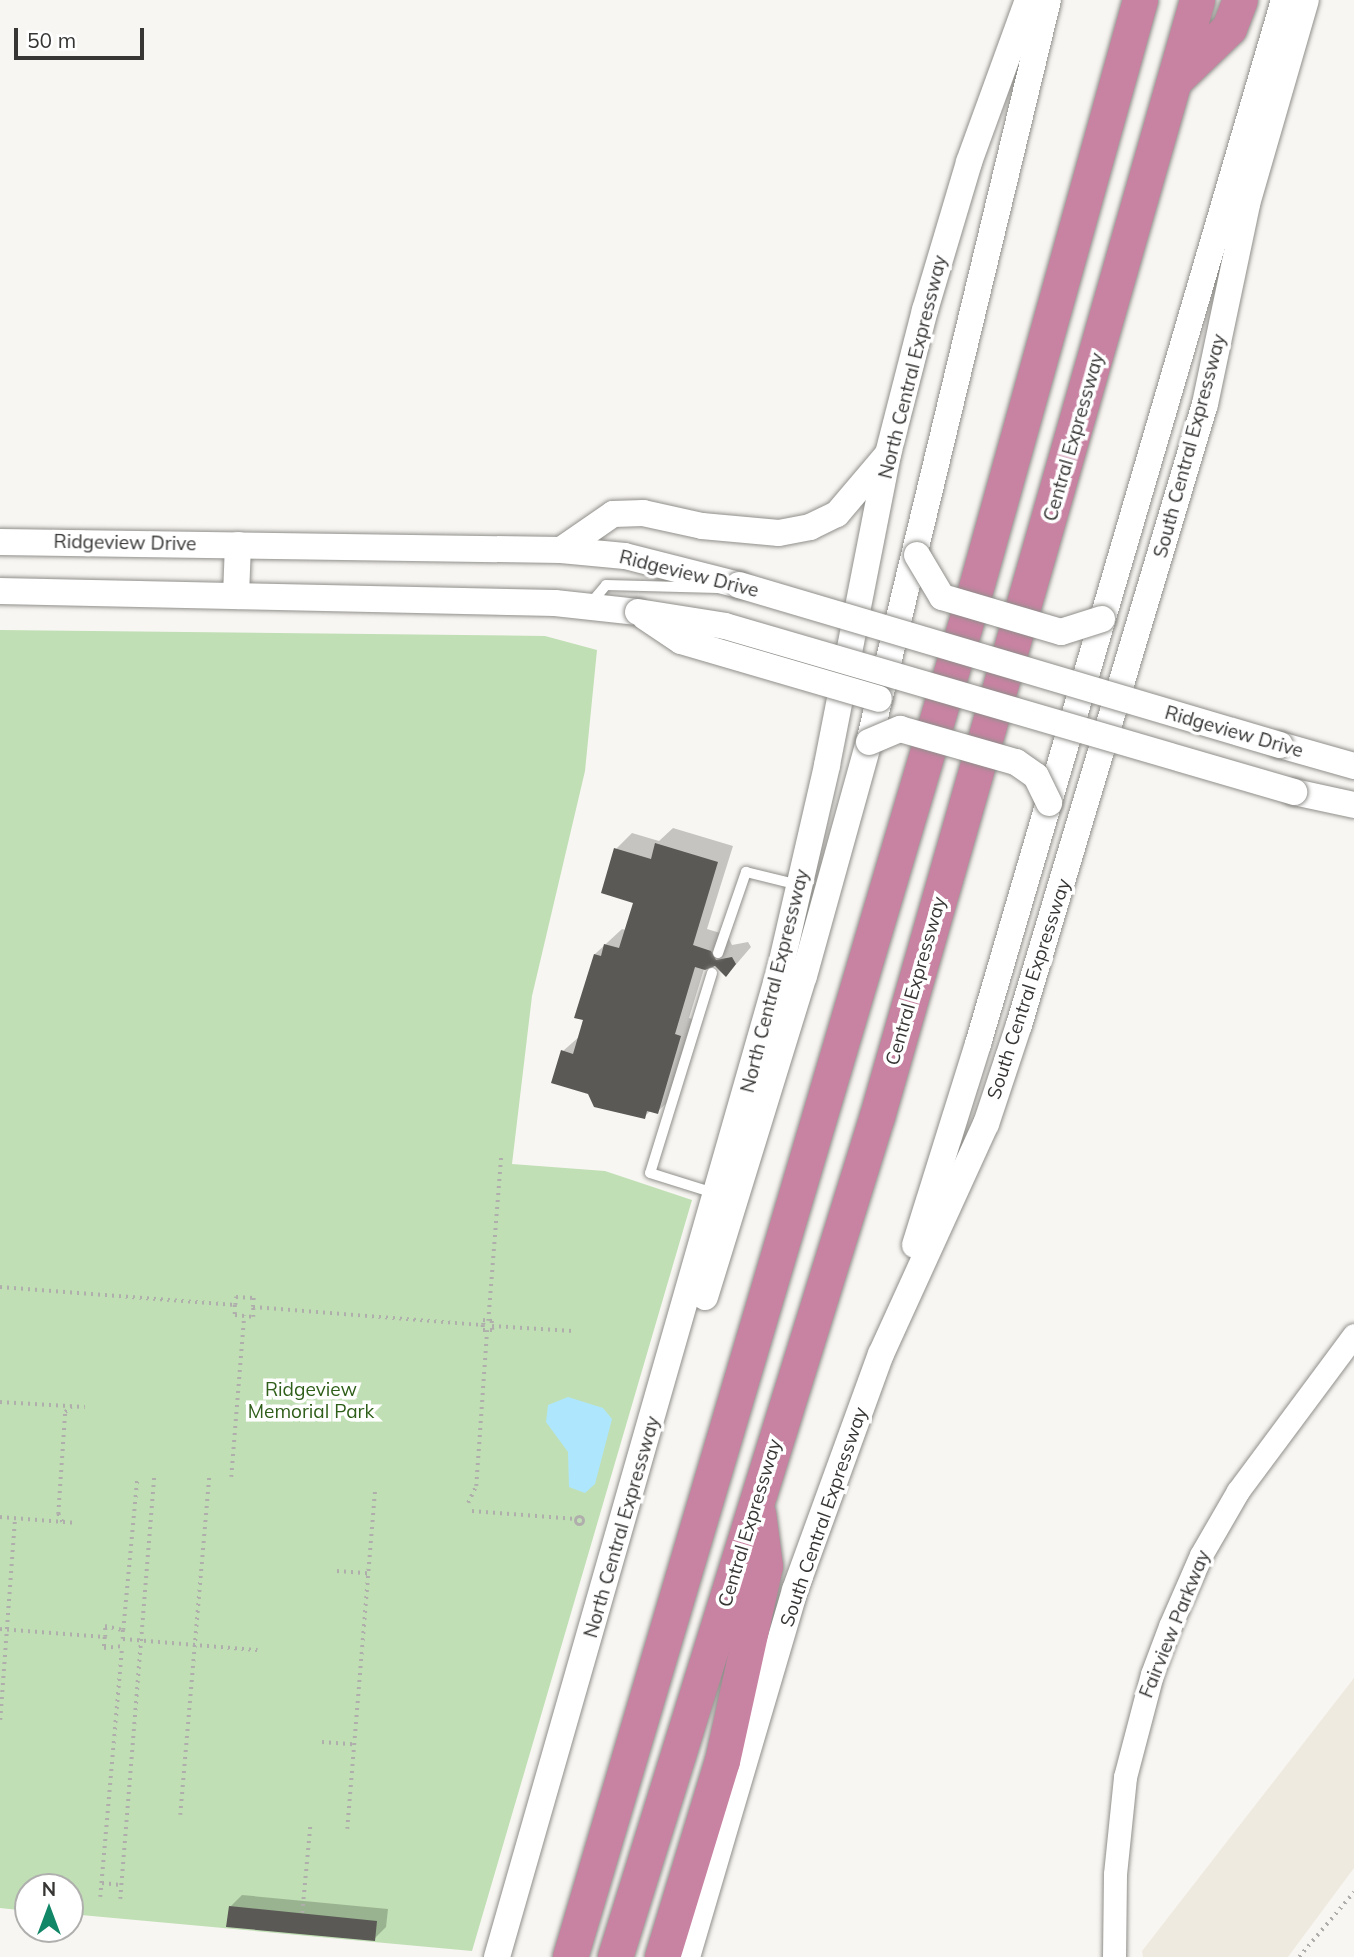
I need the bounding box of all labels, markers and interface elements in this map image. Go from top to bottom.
scale bar [18,14,147,58]
text: 50 m [27,27,76,53]
street label: North Central Expressway [874,253,952,481]
street label: South Central Expressway [1149,332,1231,560]
street label: Central Expressway [1039,350,1109,524]
street label: Ridgeview Drive [53,530,197,556]
street label: Ridgeview Drive [617,546,761,602]
street label: Ridgeview Drive [1162,701,1306,763]
street label: North Central Expressway [736,867,814,1095]
street label: South Central Expressway [983,876,1075,1102]
street label: Central Expressway [881,894,951,1068]
park label: Ridgeview Memorial Park [248,1379,374,1423]
street label: South Central Expressway [776,1404,872,1630]
street label: North Central Expressway [579,1414,665,1640]
street label: Central Expressway [714,1436,786,1610]
street label: Fairview Parkway [1135,1547,1215,1701]
north arrow [14,1873,84,1943]
text: N [42,1877,56,1901]

